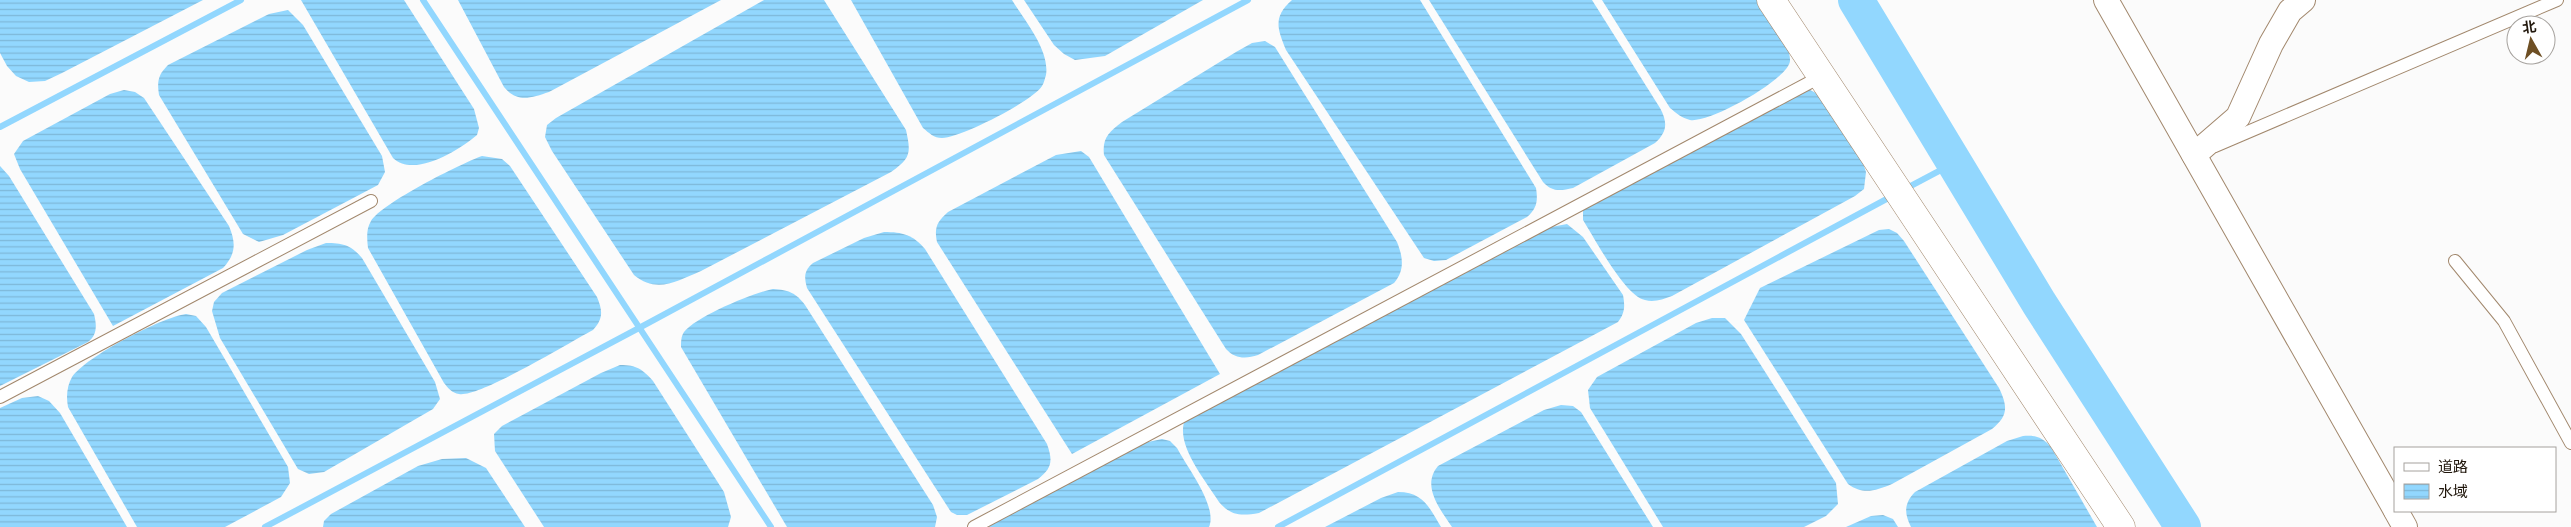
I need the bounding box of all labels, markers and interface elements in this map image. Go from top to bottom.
north arrow [2506,15,2556,65]
text: 北 [2521,17,2537,36]
legend [2394,447,2556,512]
text: 道路 [2438,457,2468,475]
text: 水域 [2438,482,2468,500]

